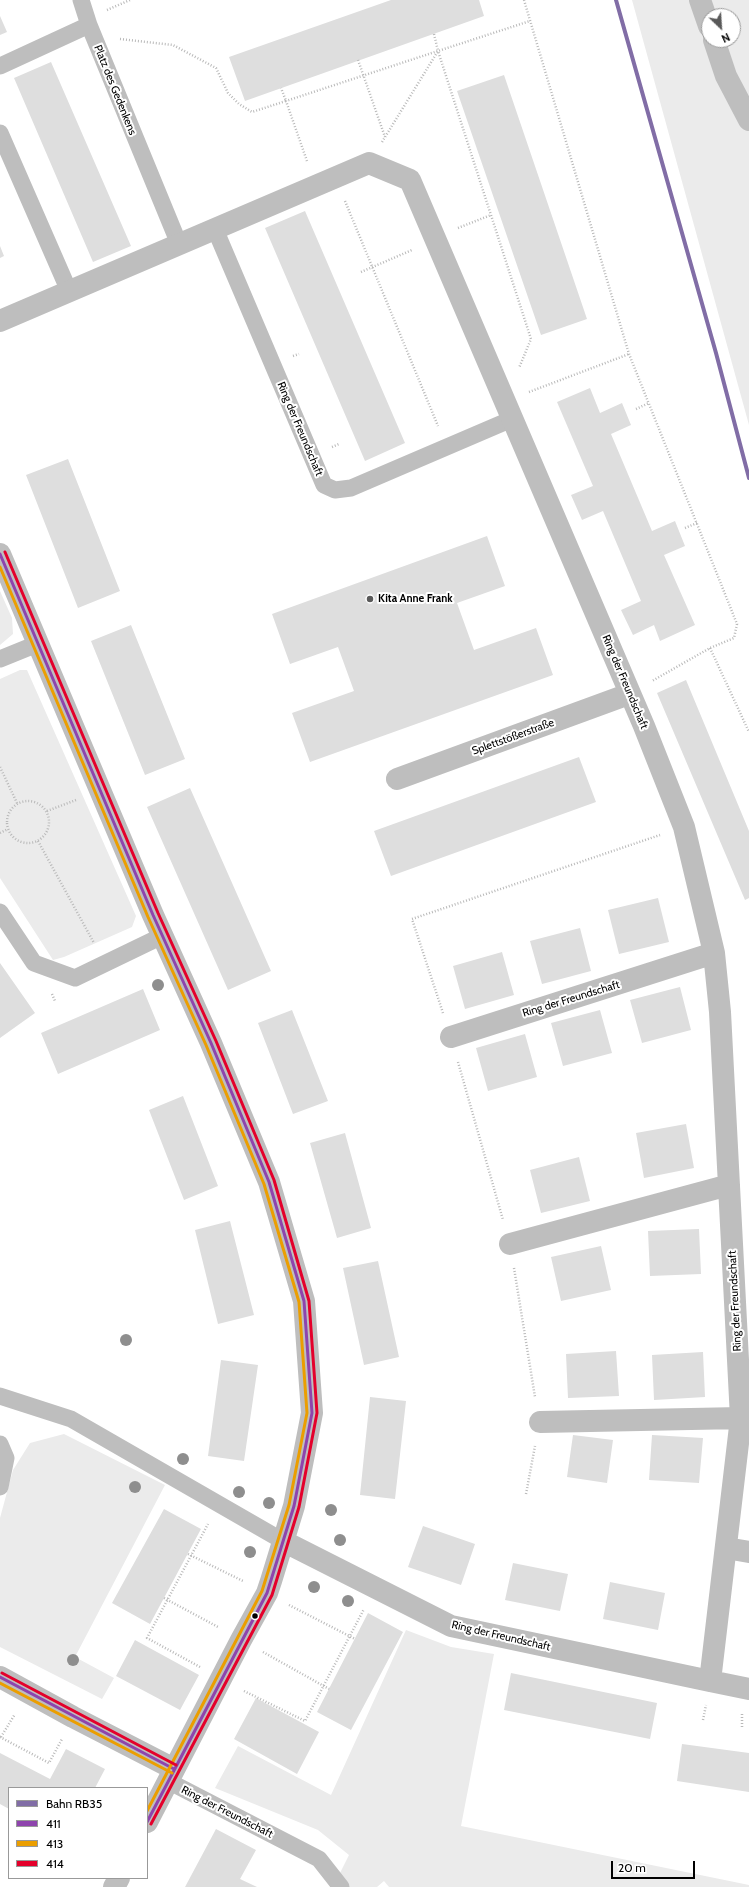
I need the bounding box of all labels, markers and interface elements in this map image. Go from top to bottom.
north arrow [701,8,741,48]
text: N [719,30,732,46]
street label: Platz des Gedenkens [91,43,139,137]
street label: Ring der Freundschaft [274,380,326,478]
place label: Kita Anne Frank [378,592,453,606]
marker: Kita Anne Frank [365,594,375,604]
street label: Ring der Freundschaft [599,633,651,731]
street label: Splettstößerstraße [470,716,556,758]
street label: Ring der Freundschaft [521,978,621,1020]
street label: Ring der Freundschaft [726,1250,744,1352]
unlabelled marker [250,1611,260,1621]
street label: Ring der Freundschaft [450,1618,552,1654]
street label: Ring der Freundschaft [179,1783,275,1841]
legend [8,1787,148,1879]
text: Bahn RB35 [46,1796,102,1811]
text: 411 [46,1816,61,1831]
text: 413 [46,1836,63,1851]
scale bar [613,1853,697,1879]
text: 414 [46,1856,64,1871]
text: 20 m [618,1860,646,1875]

